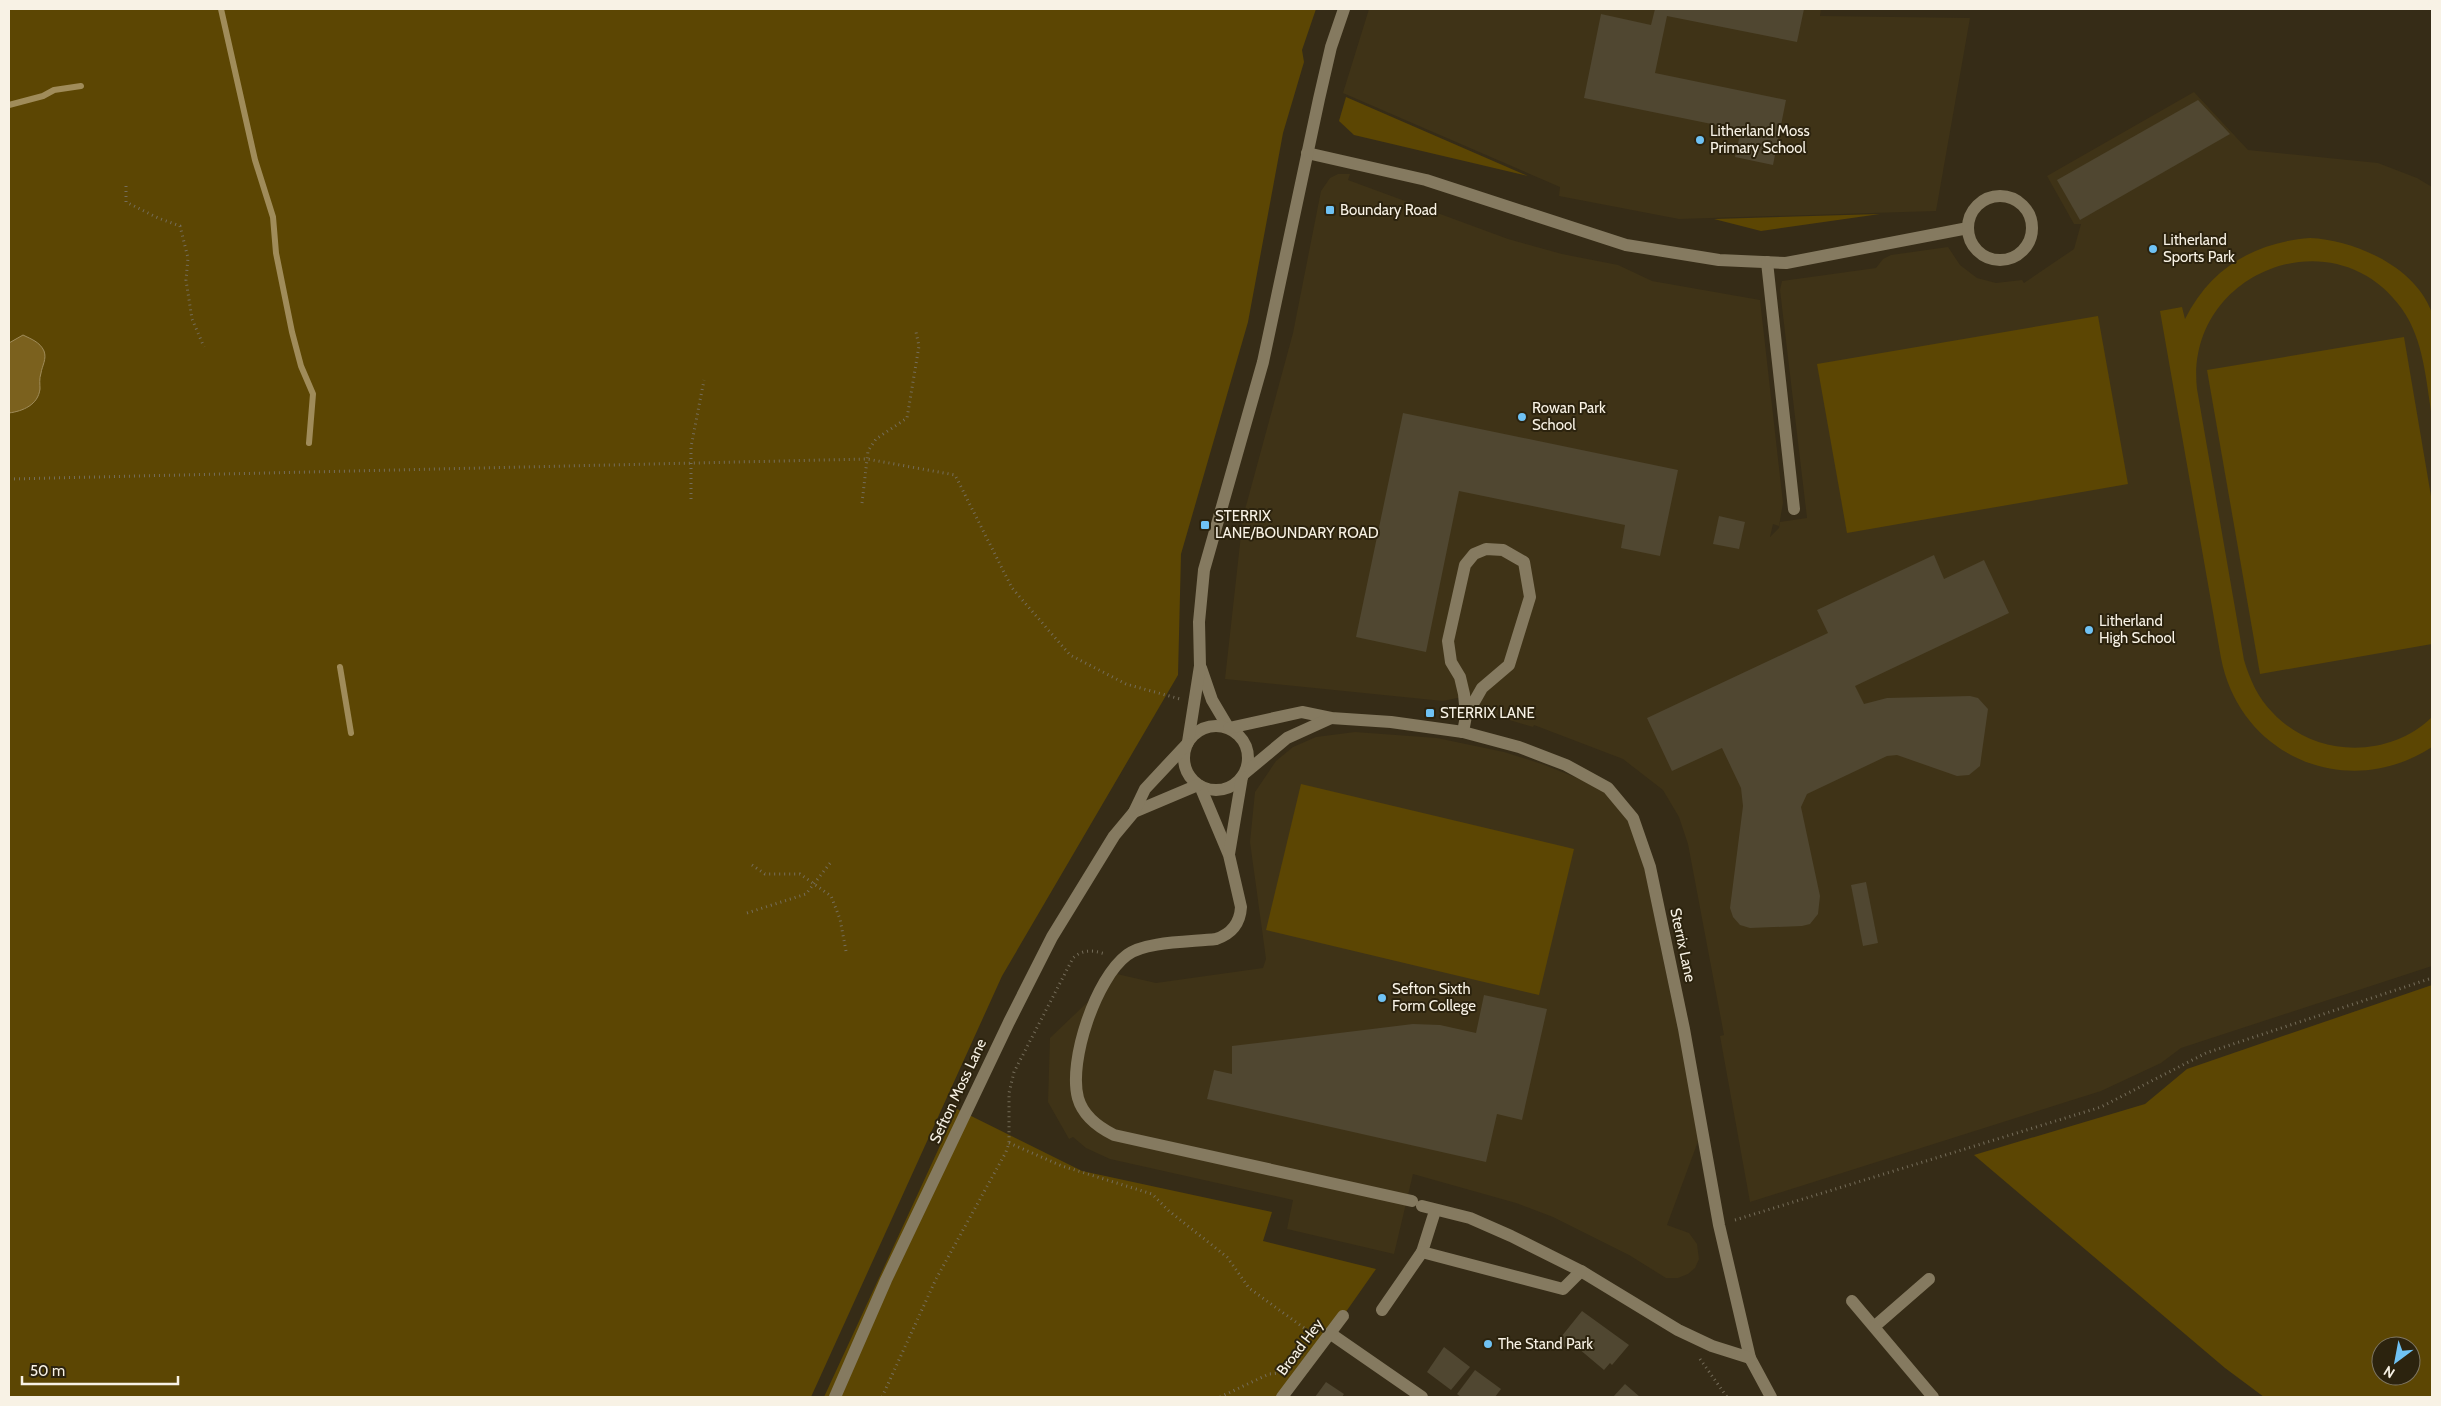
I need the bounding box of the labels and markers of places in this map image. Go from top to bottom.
place label: Litherland Moss Primary School [1710,122,1810,157]
marker: Litherland Moss Primary School [1694,134,1706,146]
place label: Boundary Road [1340,201,1437,219]
marker: Boundary Road [1324,204,1336,216]
place label: Litherland Sports Park [2163,231,2235,266]
marker: Litherland Sports Park [2147,243,2159,255]
place label: Rowan Park School [1532,399,1606,434]
marker: Rowan Park School [1516,411,1528,423]
place label: STERRIX LANE/BOUNDARY ROAD [1215,507,1379,542]
marker: STERRIX LANE/BOUNDARY ROAD [1199,519,1211,531]
place label: Litherland High School [2099,612,2176,647]
marker: Litherland High School [2083,624,2095,636]
place label: STERRIX LANE [1440,704,1535,722]
marker: STERRIX LANE [1424,707,1436,719]
place label: Sefton Sixth Form College [1392,980,1476,1015]
marker: Sefton Sixth Form College [1376,992,1388,1004]
place label: The Stand Park [1498,1335,1593,1353]
marker: The Stand Park [1482,1338,1494,1350]

